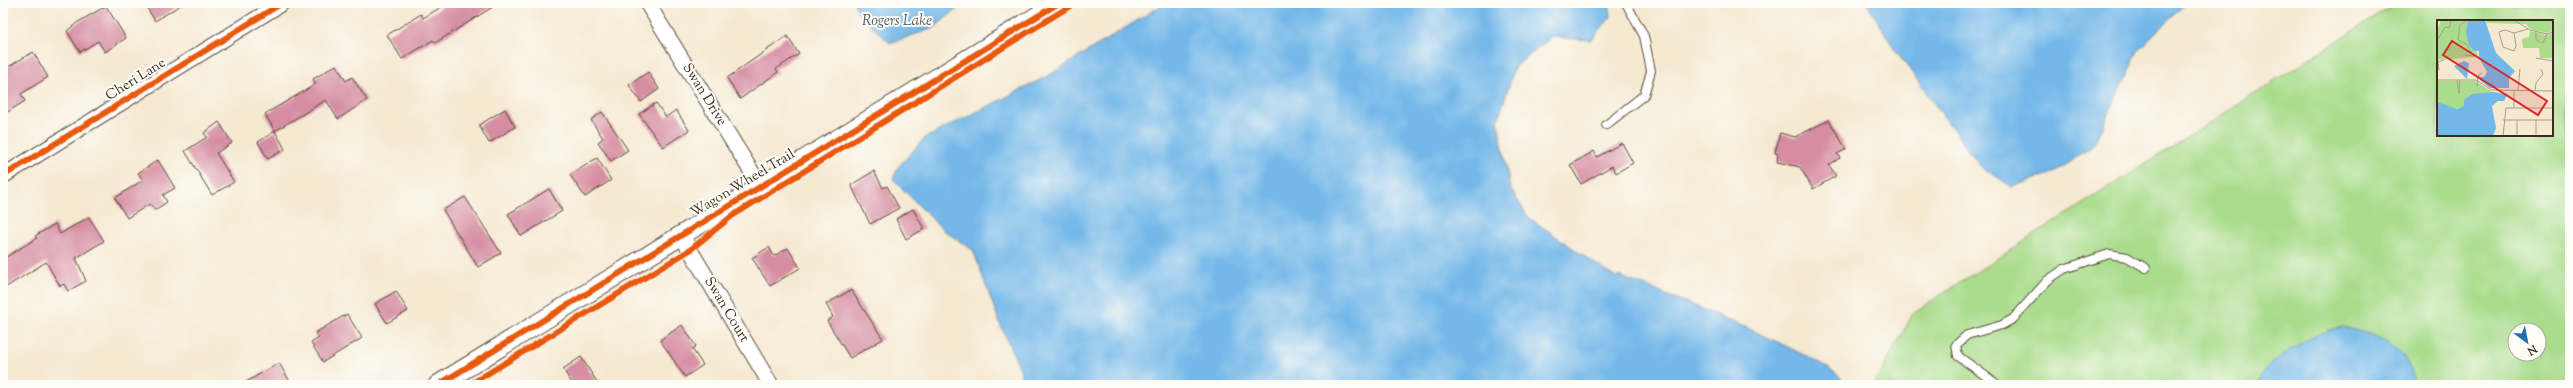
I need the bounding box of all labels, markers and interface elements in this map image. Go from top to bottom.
water label: Rogers Lake [862,11,932,32]
inset map [2437,20,2553,136]
street label: Cheri Lane [102,54,170,106]
street label: Swan Drive [677,60,731,130]
street label: Wagon Wheel Trail [687,145,799,223]
street label: Swan Court [699,273,754,347]
north arrow [2507,322,2547,362]
text: N [2524,340,2541,359]

